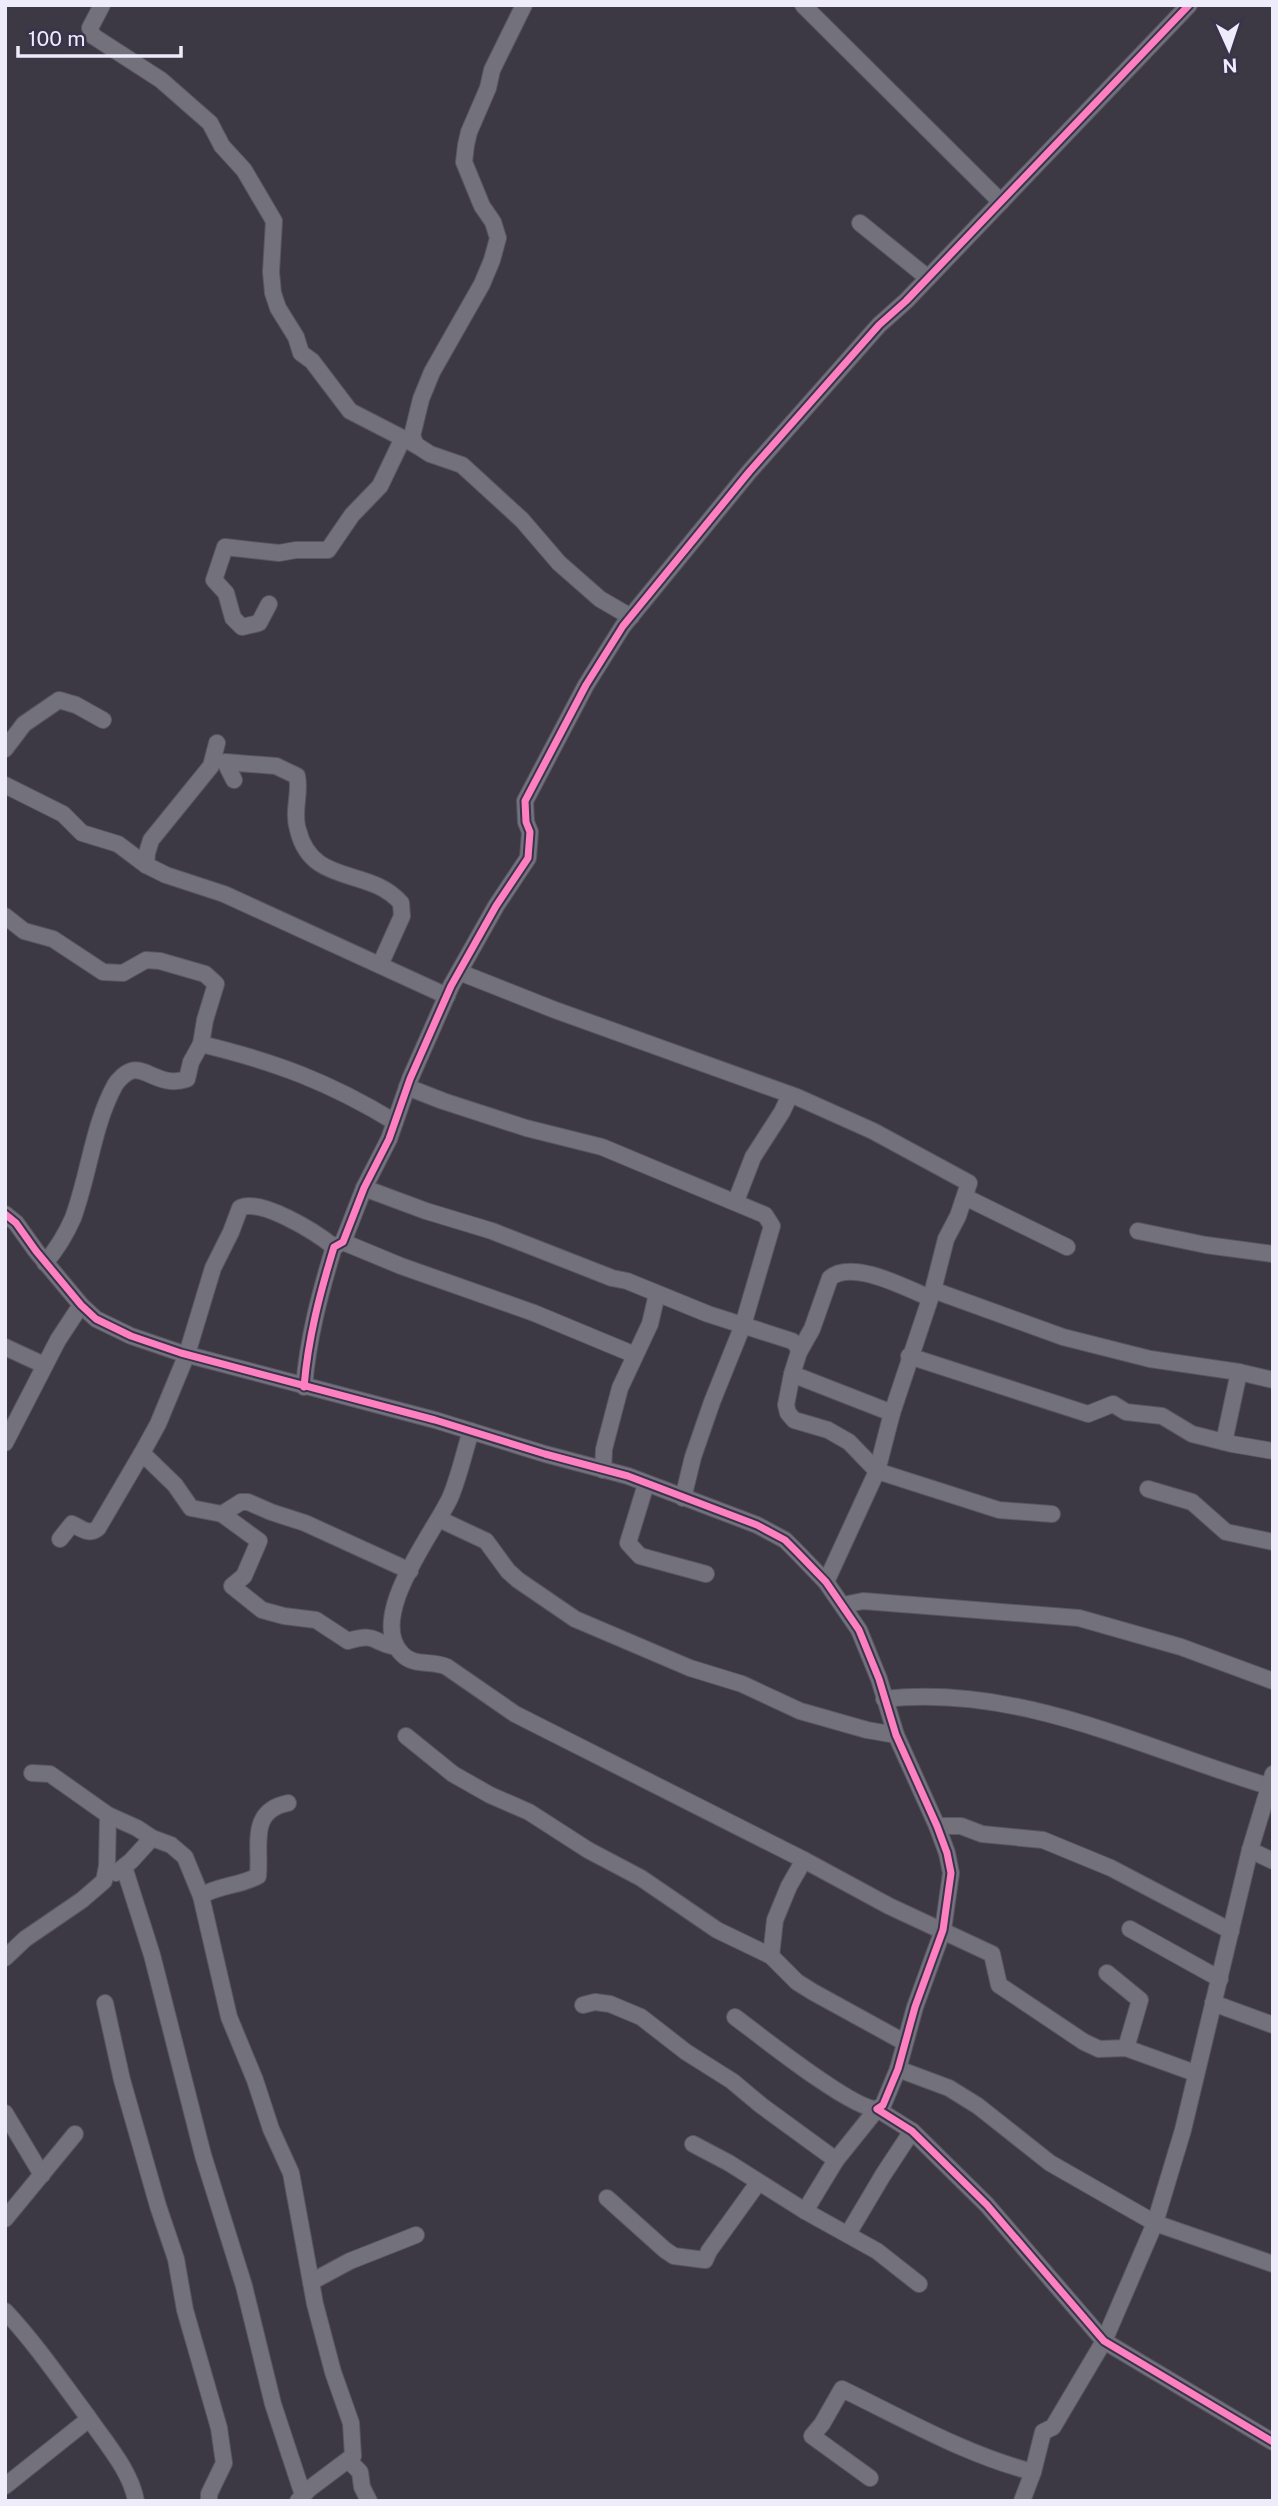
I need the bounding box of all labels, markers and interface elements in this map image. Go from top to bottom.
scale bar [18,14,180,58]
north arrow [1194,14,1264,84]
text: 100 m [28,26,85,51]
text: N [1222,55,1238,77]

